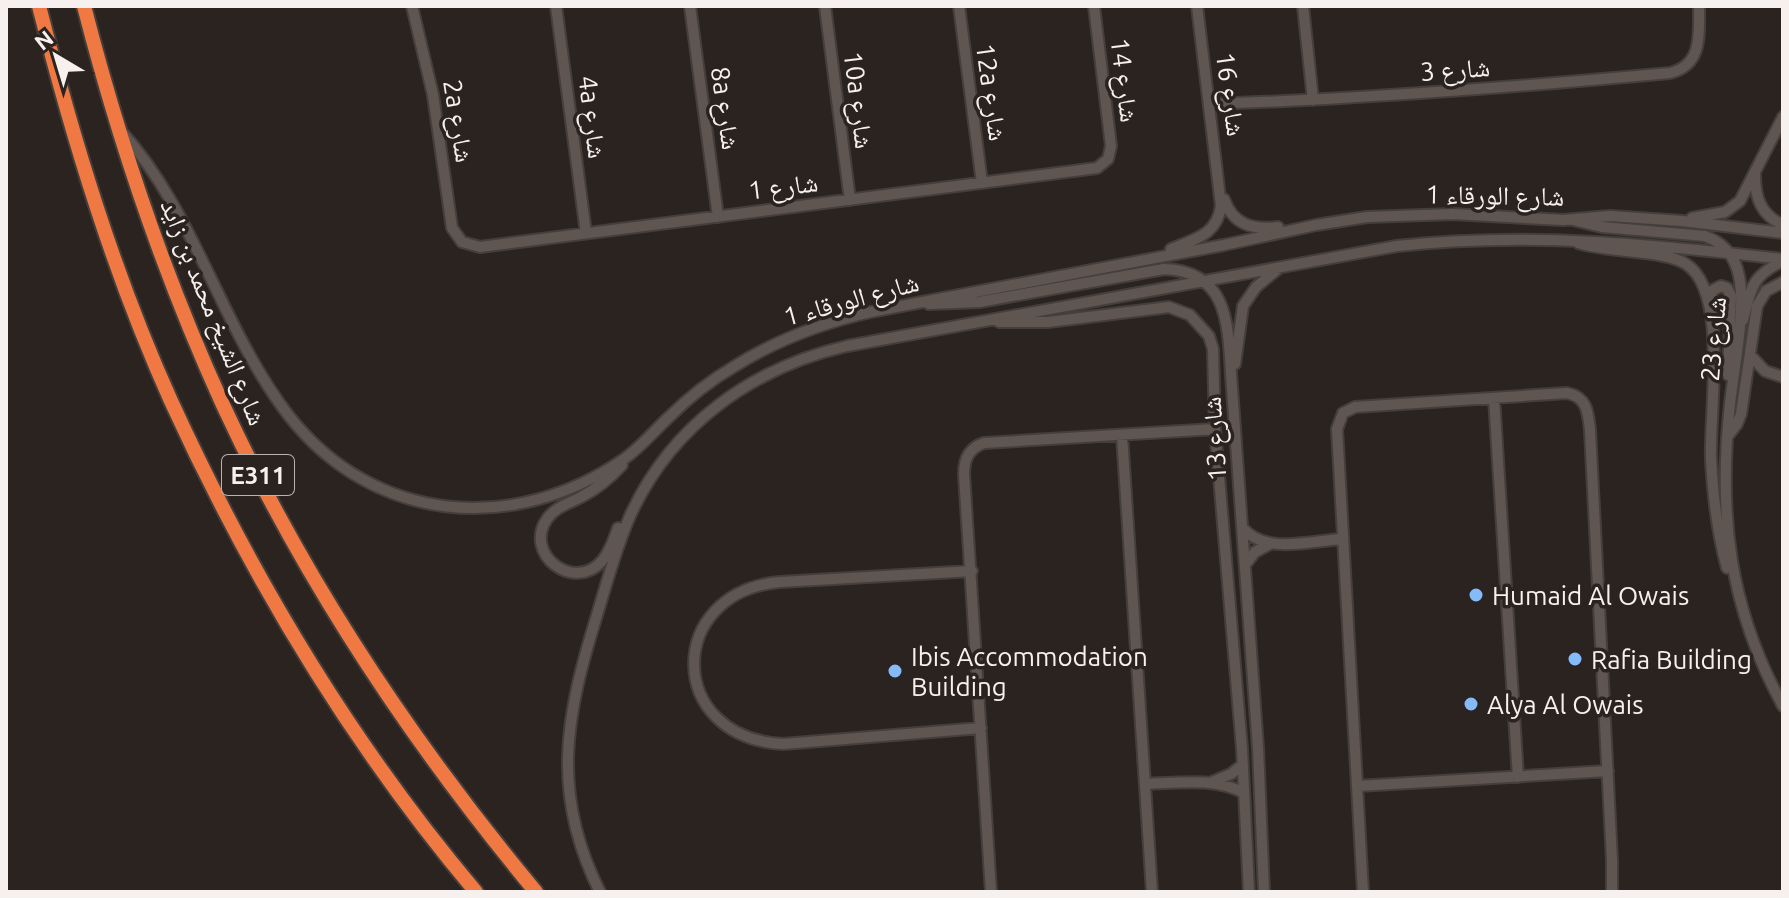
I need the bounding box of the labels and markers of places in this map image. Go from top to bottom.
place label: Humaid Al Owais [1492,581,1689,610]
marker: Humaid Al Owais [1467,586,1485,604]
place label: Ibis Accommodation Building [911,642,1148,701]
place label: Rafia Building [1591,645,1752,674]
marker: Rafia Building [1566,650,1584,668]
marker: Ibis Accommodation Building [886,662,904,680]
place label: Alya Al Owais [1487,690,1643,719]
marker: Alya Al Owais [1462,695,1480,713]

